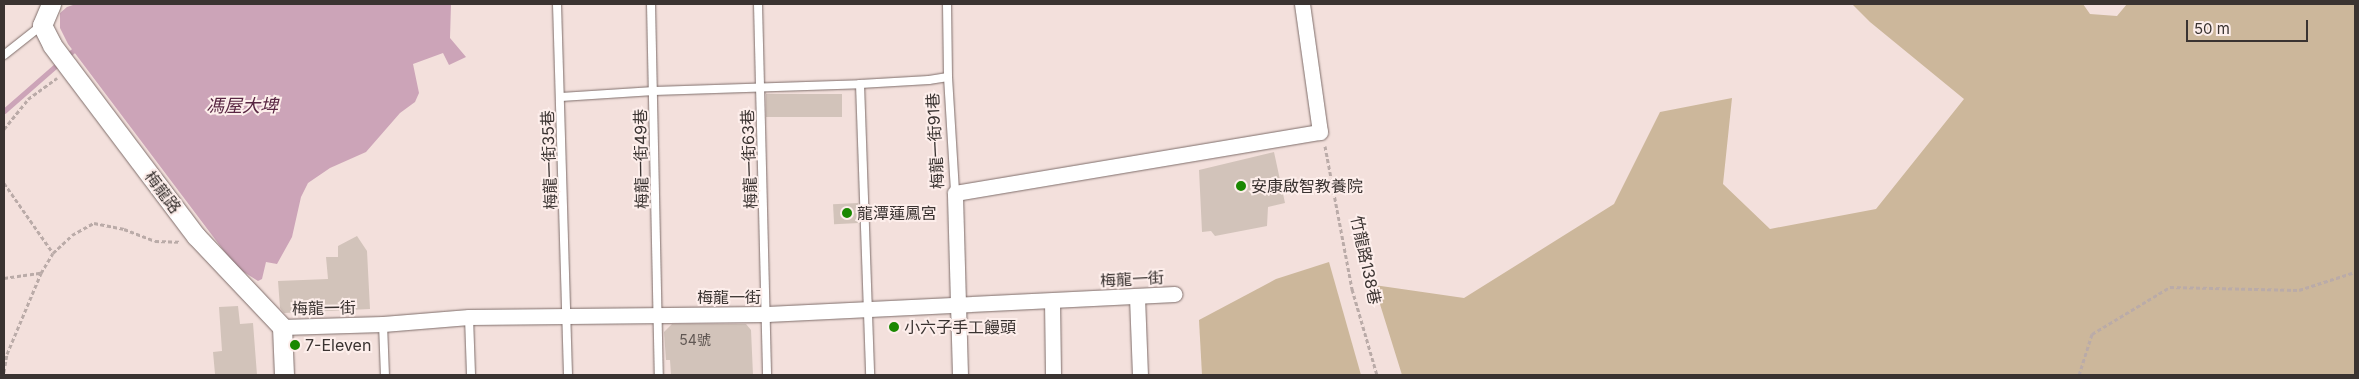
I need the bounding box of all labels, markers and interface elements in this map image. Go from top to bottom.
scale bar [2189,10,2312,42]
text: 50 m [2194,19,2230,38]
street label: 梅龍一街91巷 [923,92,947,190]
water label: 馮屋大埤 [206,95,278,117]
street label: 梅龍一街49巷 [631,109,651,209]
street label: 梅龍一街63巷 [738,109,760,209]
street label: 梅龍一街35巷 [538,110,560,210]
street label: 梅龍路 [141,167,185,217]
place label: 安康啟智教養院 [1251,176,1363,196]
marker: 安康啟智教養院 [1235,180,1247,192]
place label: 龍潭蓮鳳宮 [857,203,937,223]
marker: 龍潭蓮鳳宮 [841,207,853,219]
street label: 竹龍路138巷 [1347,214,1385,306]
street label: 梅龍一街 [1100,268,1164,290]
street label: 梅龍一街 [697,287,761,307]
street label: 梅龍一街 [292,298,356,318]
place label: 小六子手工饅頭 [904,317,1016,337]
marker: 小六子手工饅頭 [888,321,900,333]
house number: 54號 [679,332,711,348]
place label: 7-Eleven [305,335,371,355]
marker: 7-Eleven [289,339,301,351]

